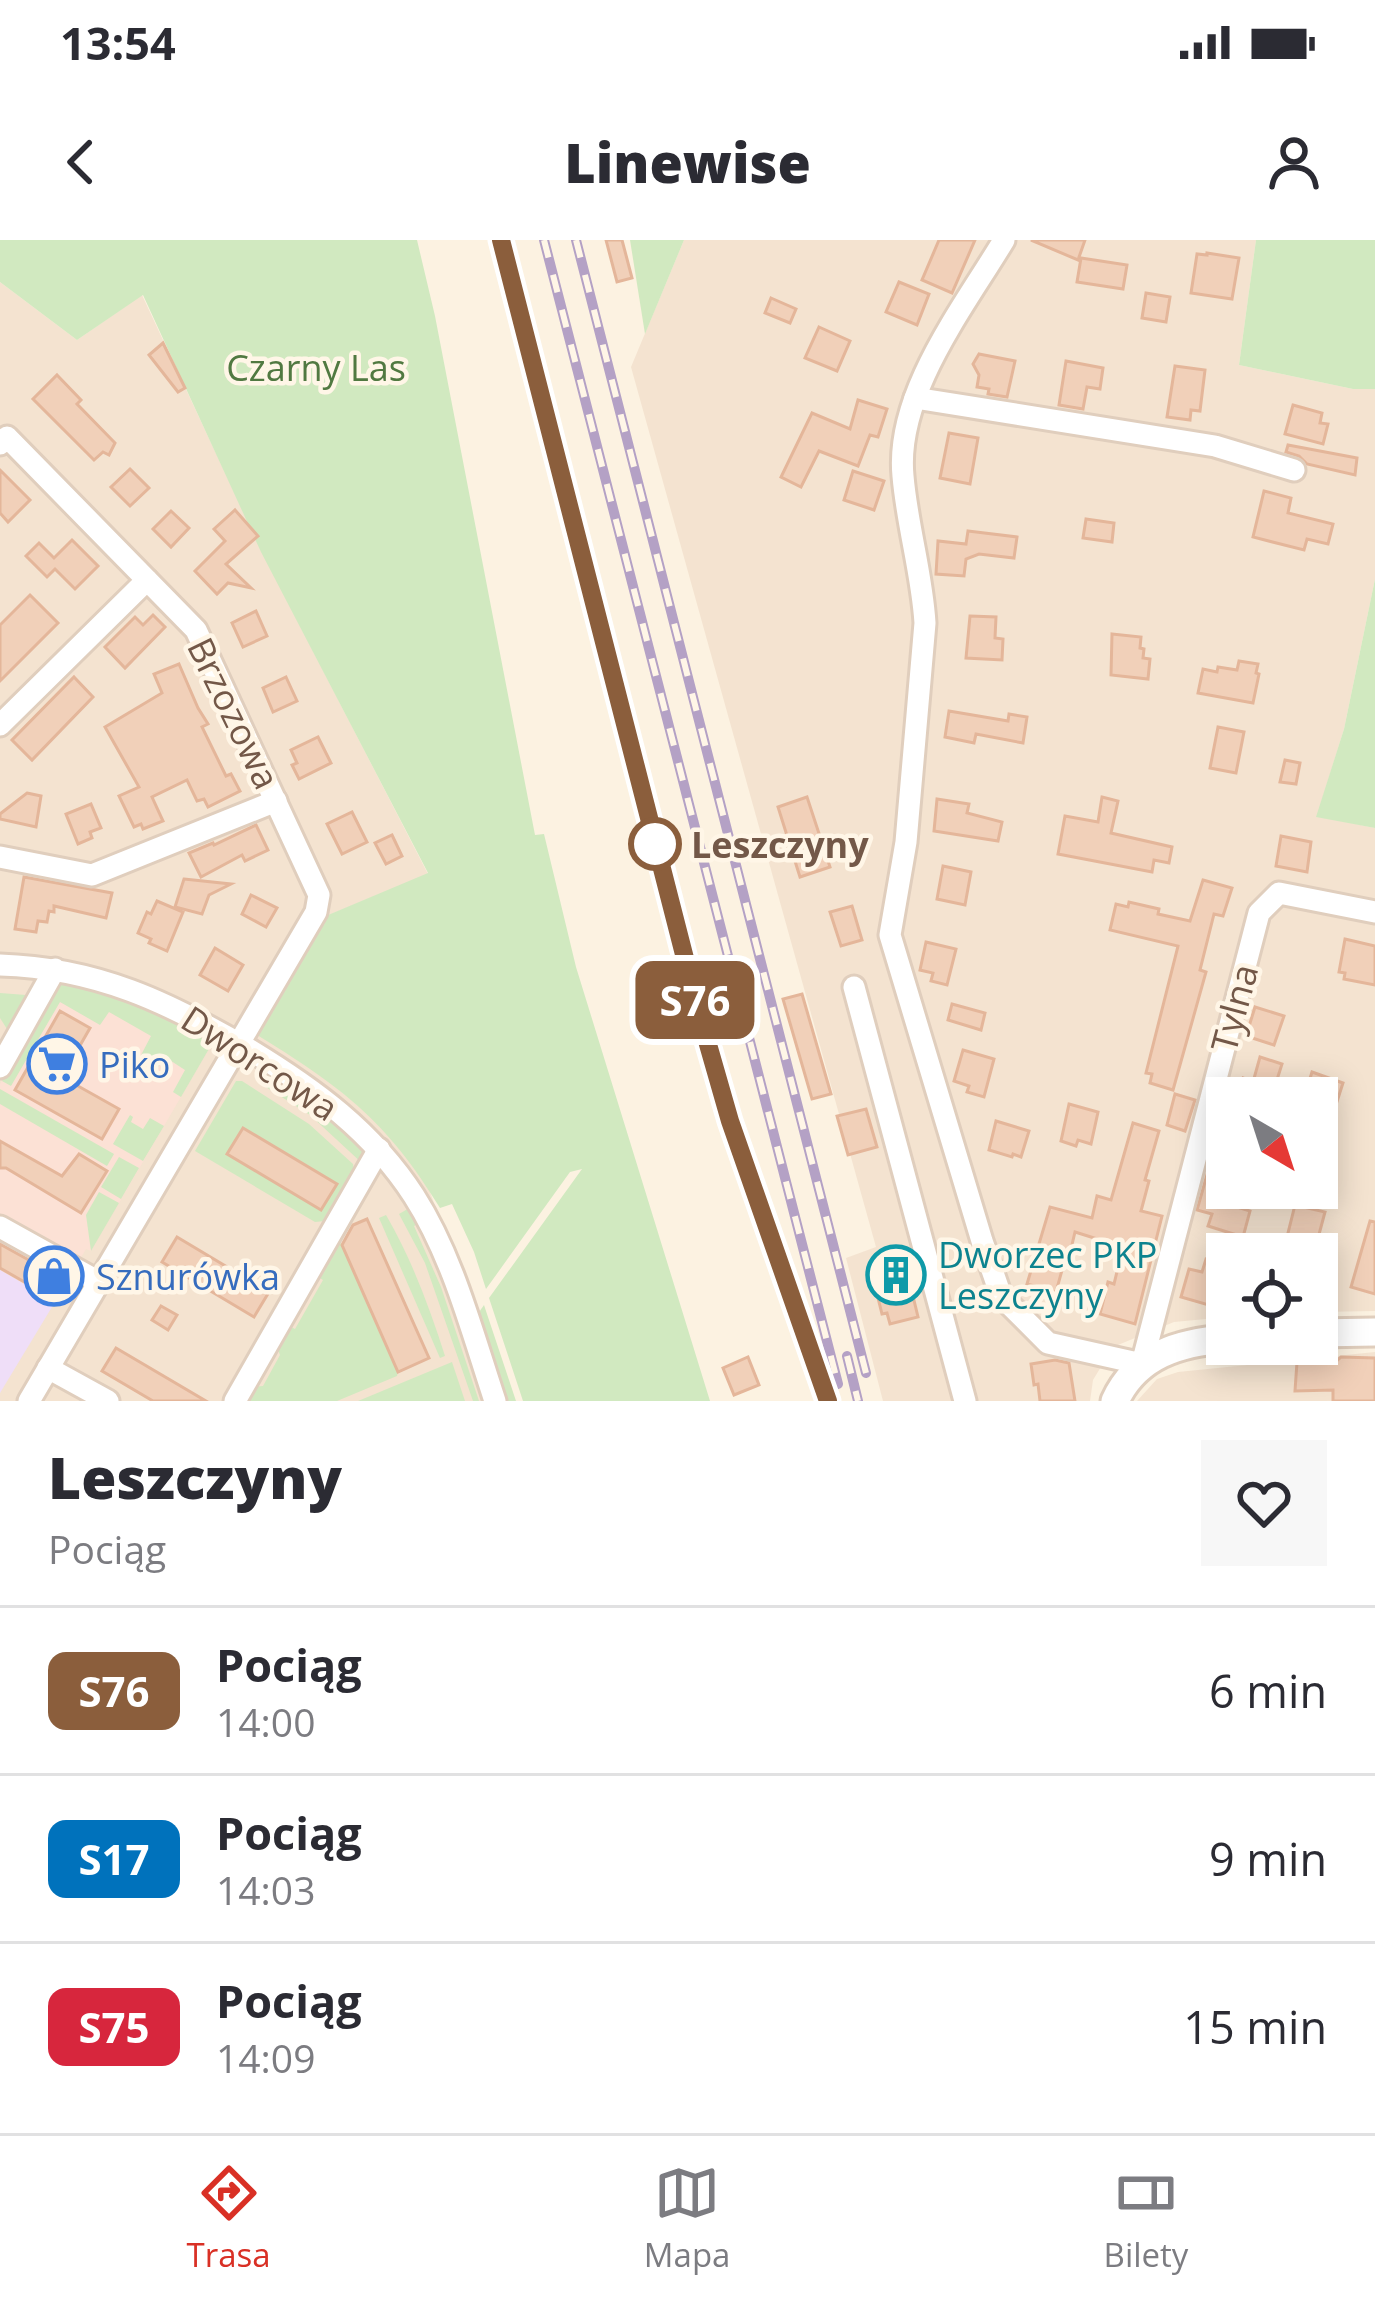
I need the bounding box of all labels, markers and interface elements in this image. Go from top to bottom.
text: 13:54 [60,12,176,73]
text: Linewise [564,125,811,199]
icon: back [48,129,114,195]
icon: person [1261,129,1327,195]
park label: Czarny Las [226,343,406,392]
street label: Brzozowa [176,629,292,797]
marker: Leszczyny [630,819,680,869]
place label: Leszczyny [691,820,869,869]
street label: Tylna [1199,959,1269,1057]
line badge: S76 [626,961,764,1039]
text: S76 [659,971,731,1028]
street label: Dworcowa [172,994,348,1132]
supermarket icon: Piko [26,1033,88,1095]
place label: Piko [99,1040,170,1089]
north arrow [1206,1077,1338,1209]
map controls [1206,1077,1338,1365]
place label: Dworzec PKP Leszczyny [938,1230,1157,1320]
button: locate [1206,1233,1338,1365]
building icon: Dworzec PKP Leszczyny [865,1244,927,1306]
shop icon: Sznurówka [23,1245,85,1307]
place label: Sznurówka [96,1252,280,1301]
text: Leszczyny [48,1438,342,1516]
button: heart [1201,1440,1327,1566]
text: Pociąg [48,1522,166,1575]
text: Pociąg [216,1634,362,1695]
text: 6 min [1209,1660,1327,1721]
text: S76 [78,1662,150,1719]
text: 14:00 [216,1695,315,1748]
text: Pociąg [216,1802,362,1863]
text: 9 min [1209,1828,1327,1889]
text: S17 [78,1830,150,1887]
text: 14:03 [216,1863,315,1916]
text: Pociąg [216,1970,362,2031]
text: 15 min [1183,1996,1327,2057]
text: S75 [78,1998,150,2055]
text: 14:09 [216,2031,315,2084]
tab: Trasa [187,2160,271,2277]
tab: Mapa [644,2160,730,2277]
tab: Bilety [1104,2160,1188,2277]

